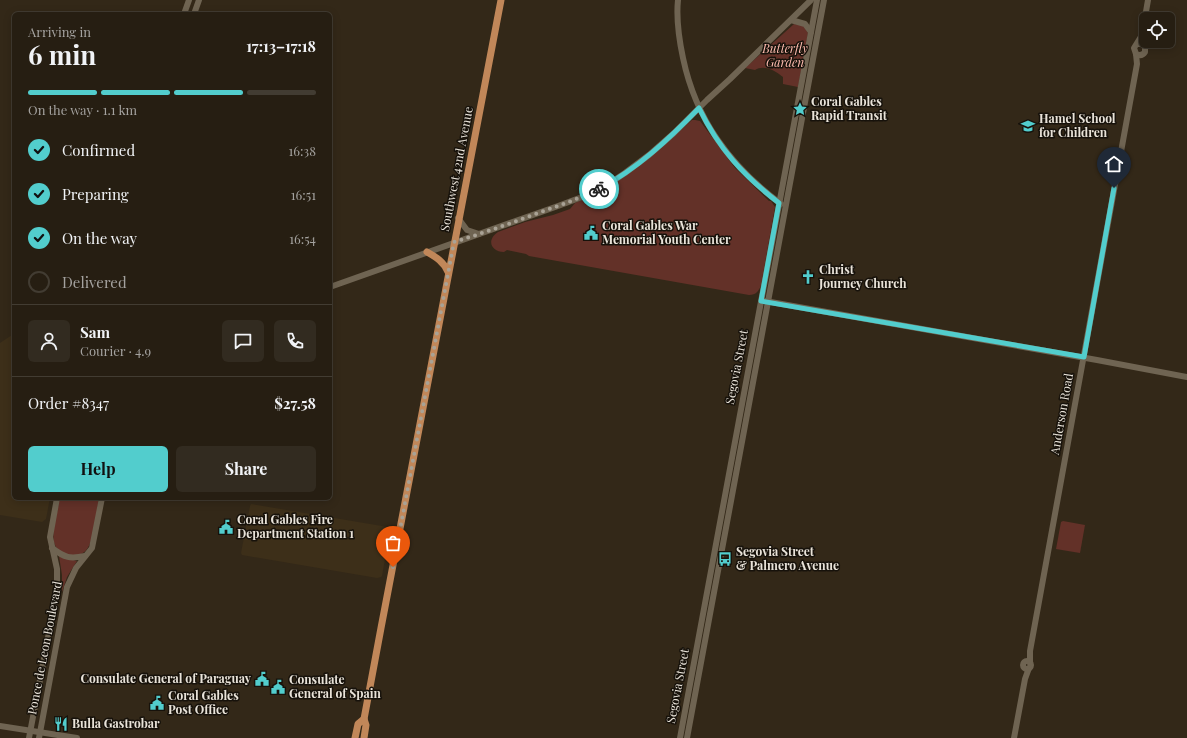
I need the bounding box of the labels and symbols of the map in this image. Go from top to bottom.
park label: Butterfly Garden [761,40,808,70]
place label: Coral Gables Rapid Transit [811,93,888,123]
place icon: Coral Gables Rapid Transit [792,101,808,117]
street label: Southwest 42nd Avenue [436,105,476,232]
place label: Hamel School for Children [1039,110,1116,140]
school or university icon: Hamel School for Children [1020,118,1036,134]
pin [1097,147,1131,188]
courier [579,169,619,209]
place label: Coral Gables War Memorial Youth Center [602,217,731,247]
public building icon: Coral Gables War Memorial Youth Center [583,225,599,241]
place label: Christ Journey Church [818,261,907,291]
church icon: Christ Journey Church [800,269,816,285]
street label: Segovia Street [721,327,751,405]
street label: Anderson Road [1046,372,1076,457]
place label: Coral Gables Fire Department Station 1 [237,511,354,541]
public building icon: Coral Gables Fire Department Station 1 [218,519,234,535]
pin [376,526,410,567]
place label: Segovia Street & Palmero Avenue [736,543,839,573]
bus stop icon: Segovia Street & Palmero Avenue [717,551,733,567]
street label: Ponce de Leon Boulevard [23,580,65,716]
street label: Segovia Street [662,646,692,724]
place label: Consulate General of Paraguay [80,670,252,686]
public building icon: Consulate General of Paraguay [254,671,270,687]
place label: Consulate General of Spain [289,671,381,701]
public building icon: Consulate General of Spain [270,679,286,695]
place label: Coral Gables Post Office [168,687,239,717]
public building icon: Coral Gables Post Office [149,695,165,711]
place label: Bulla Gastrobar [72,715,160,731]
restaurant icon: Bulla Gastrobar [53,716,69,732]

